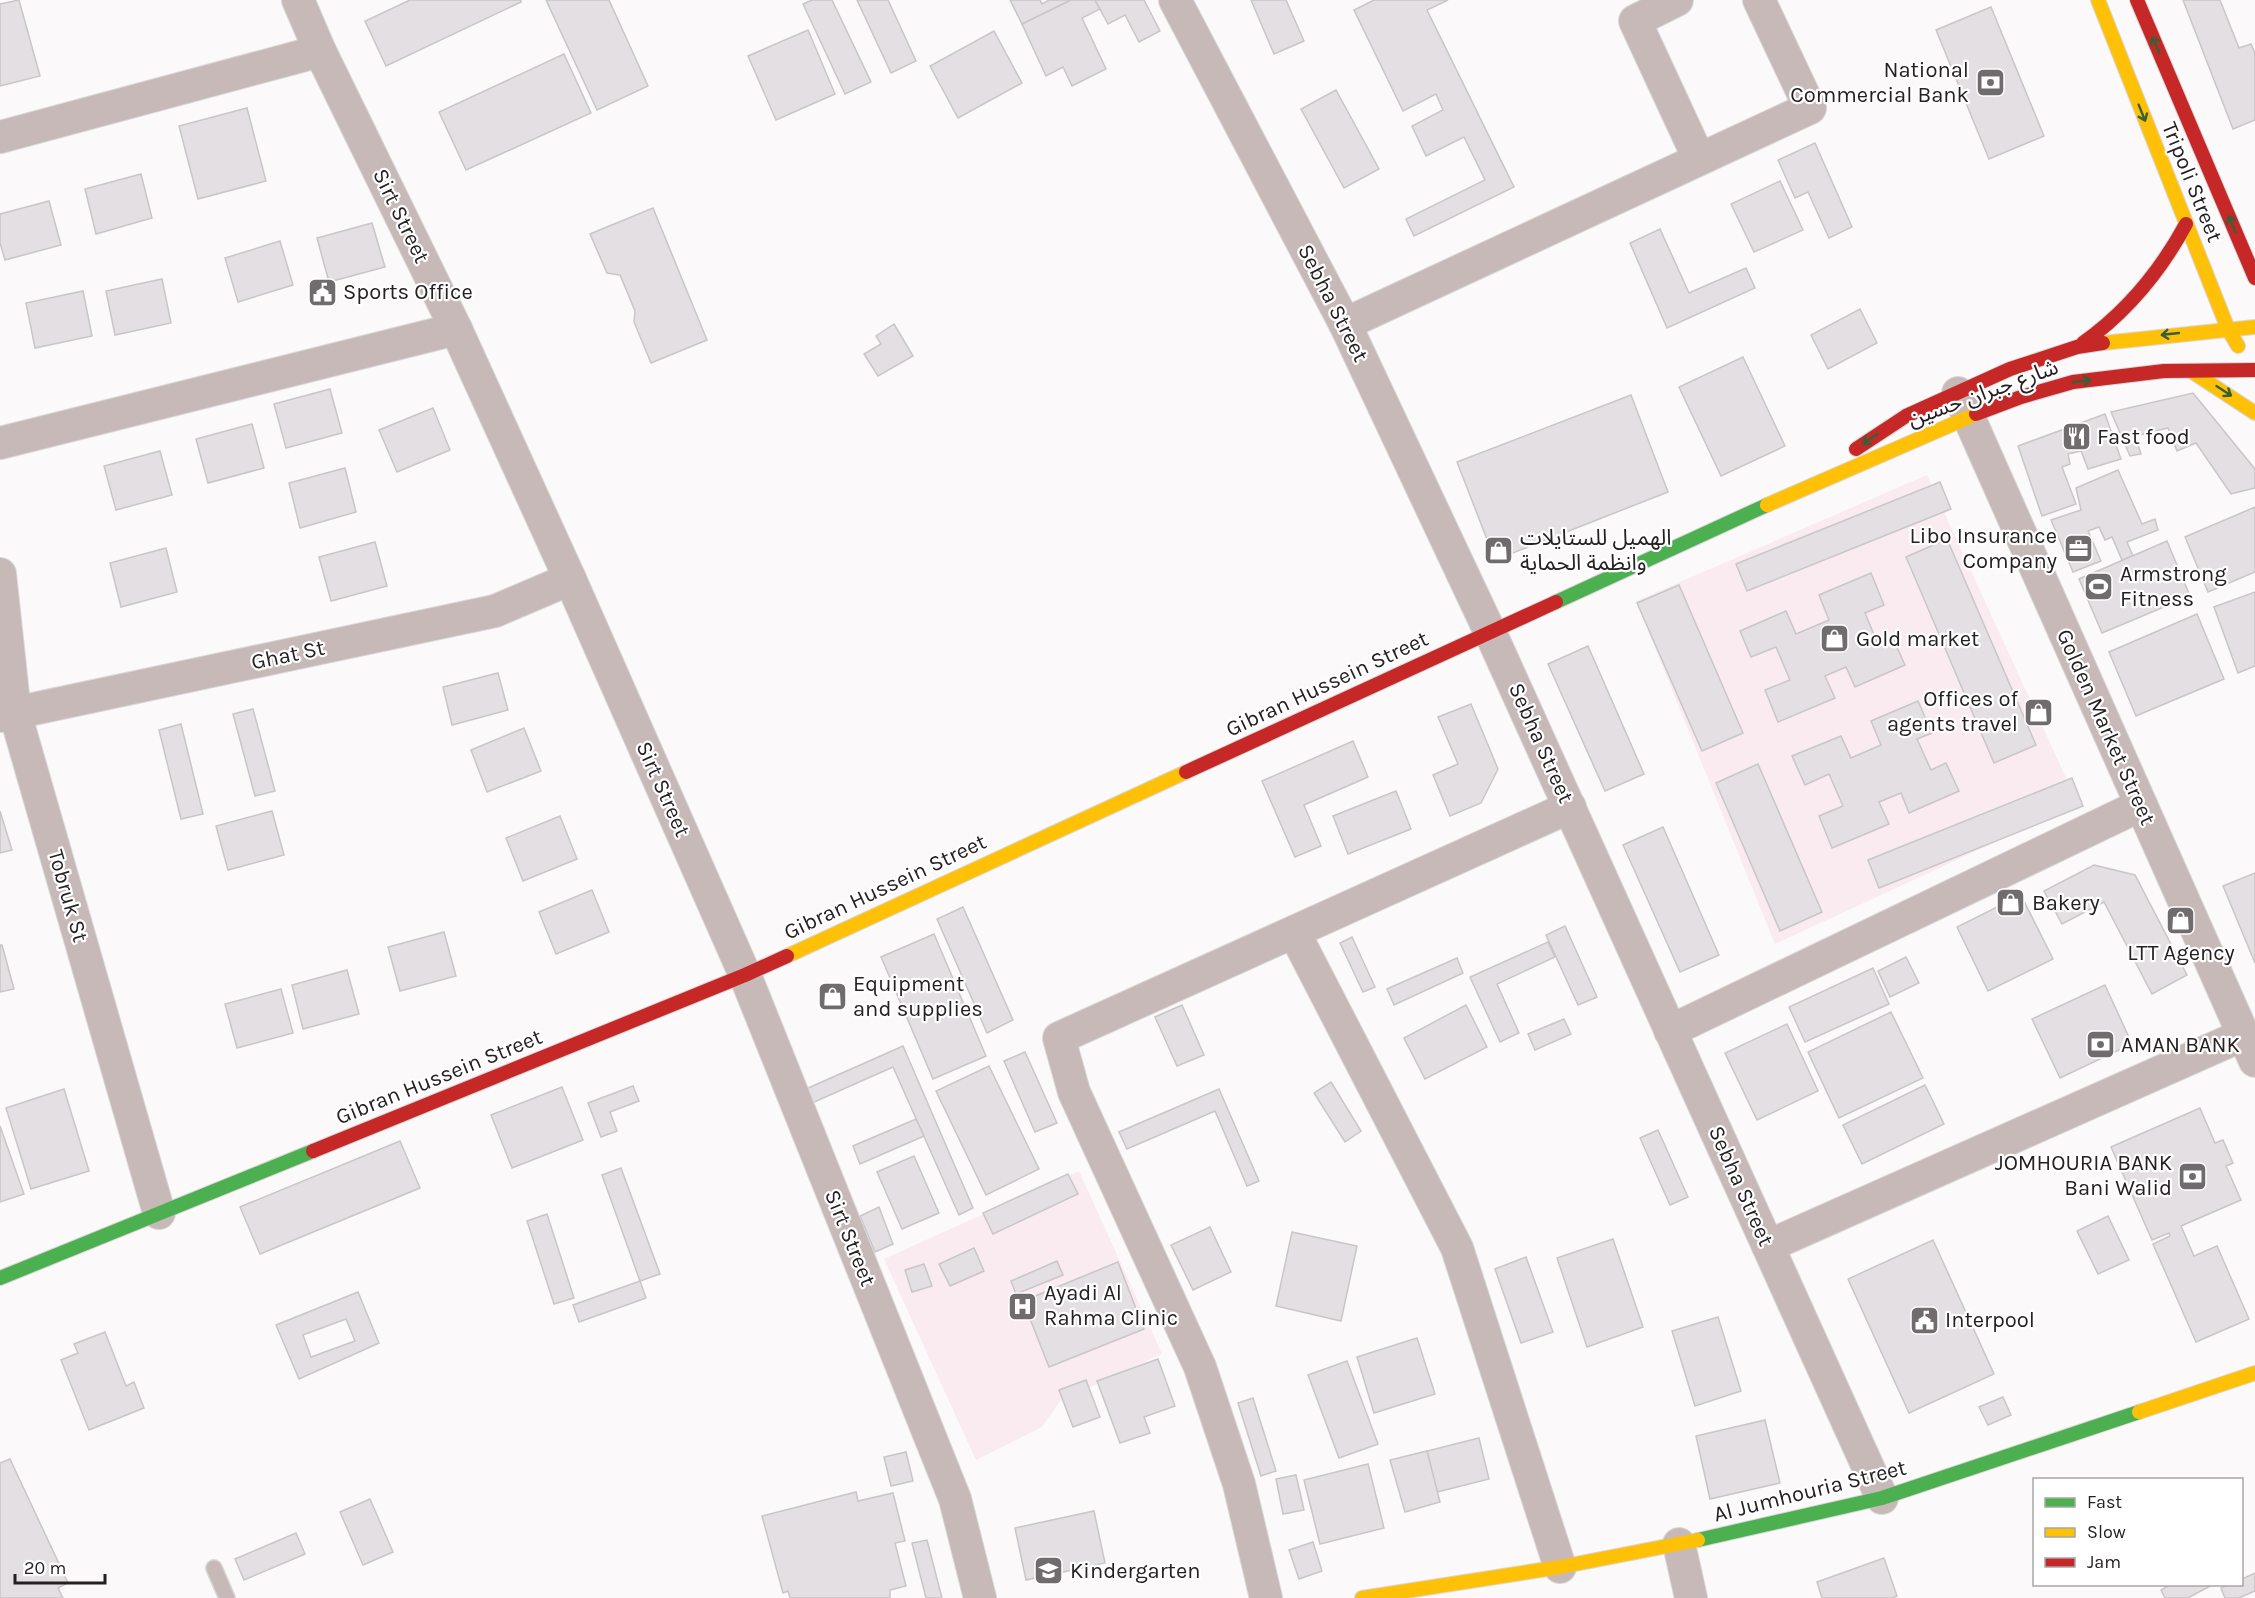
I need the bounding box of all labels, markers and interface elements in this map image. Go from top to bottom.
one-way arrow [2150,36,2161,55]
place label: National Commercial Bank [1790,57,1969,108]
bank icon: National Commercial Bank [1974,67,2006,99]
one-way arrow [2137,104,2148,122]
street label: Tripoli Street [2156,118,2228,246]
street label: Sirt Street [367,165,435,267]
one-way arrow [2226,216,2237,234]
street label: Sebha Street [1292,240,1374,366]
public building icon: Sports Office [306,276,338,308]
place label: Sports Office [343,279,473,305]
one-way arrow [2161,329,2181,340]
street label: شارع جبران حسين [1904,354,2063,435]
one-way arrow [2071,376,2091,387]
one-way arrow [2215,385,2231,397]
restaurant icon: Fast food [2060,421,2092,453]
place label: Fast food [2097,424,2190,450]
one-way arrow [1863,433,1879,445]
place label: Libo Insurance Company [1910,523,2057,574]
place label: الهميل للستايلات وانظمة الحماية [1520,525,1672,576]
office icon: Libo Insurance Company [2062,533,2094,565]
shop icon: الهميل للستايلات وانظمة الحماية [1483,535,1515,567]
place label: Armstrong Fitness [2120,561,2227,612]
sports icon: Armstrong Fitness [2083,571,2115,603]
shop icon: Gold market [1819,623,1851,655]
street label: Golden Market Street [2051,625,2161,829]
street label: Gibran Hussein Street [1222,626,1432,742]
place label: Gold market [1856,626,1979,652]
street label: Ghat St [249,635,327,675]
street label: Sebha Street [1503,679,1579,807]
place label: Offices of agents travel [1887,686,2018,737]
shop icon: Offices of agents travel [2023,696,2055,728]
street label: Sirt Street [630,737,696,841]
street label: Gibran Hussein Street [780,829,990,945]
street label: Tobruk St [42,847,94,945]
shop icon: Bakery [1995,887,2027,919]
place label: Bakery [2032,890,2100,916]
shop icon: LTT Agency [2165,905,2197,937]
place label: LTT Agency [2127,940,2235,966]
place label: Equipment and supplies [853,971,983,1022]
shop icon: Equipment and supplies [816,981,848,1013]
street label: Gibran Hussein Street [332,1024,546,1130]
bank icon: AMAN BANK [2084,1029,2116,1061]
place label: AMAN BANK [2121,1032,2240,1058]
street label: Sebha Street [1703,1122,1779,1250]
place label: JOMHOURIA BANK Bani Walid [1995,1150,2172,1201]
bank icon: JOMHOURIA BANK Bani Walid [2177,1160,2209,1192]
street label: Sirt Street [819,1186,881,1290]
place label: Ayadi Al Rahma Clinic [1044,1280,1178,1331]
hospital icon: Ayadi Al Rahma Clinic [1007,1290,1039,1322]
public building icon: Interpool [1908,1304,1940,1336]
place label: Interpool [1945,1307,2035,1333]
street label: Al Jumhouria Street [1711,1454,1909,1528]
legend [2033,1478,2243,1586]
text: Fast [2087,1491,2122,1513]
text: Slow [2087,1521,2126,1543]
scale bar [15,1547,105,1585]
text: Jam [2087,1551,2121,1573]
school or university icon: Kindergarten [1033,1555,1065,1587]
text: 20 m [24,1557,66,1579]
place label: Kindergarten [1070,1558,1200,1584]

